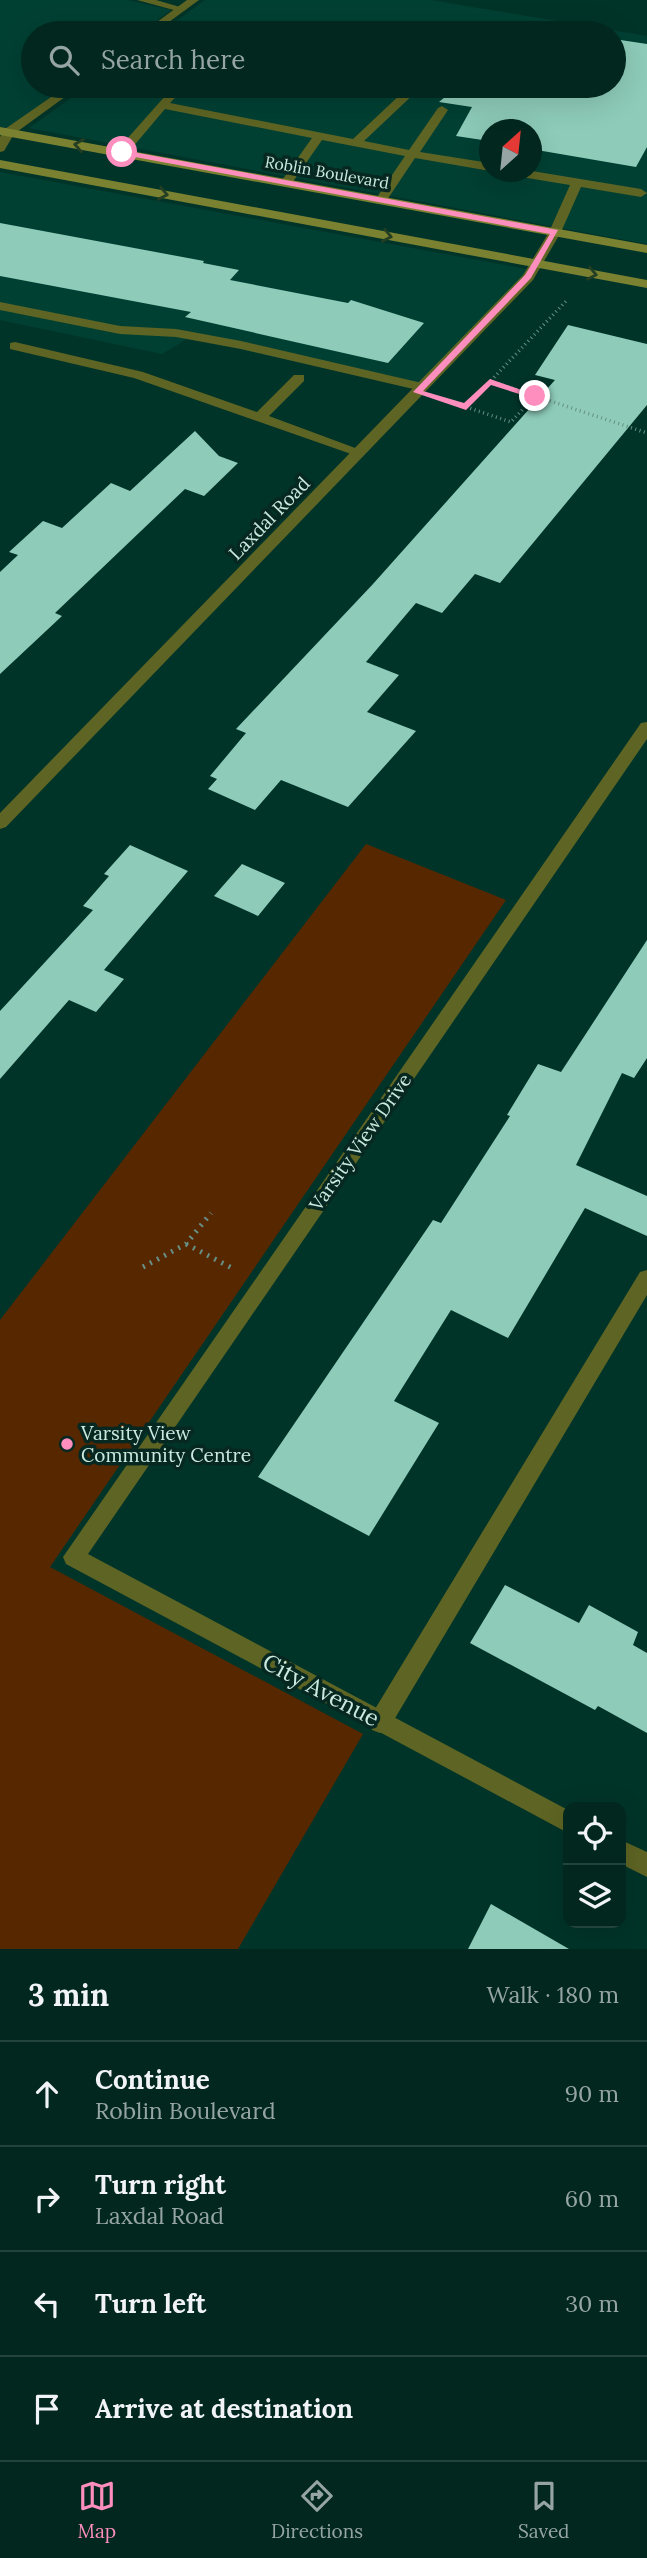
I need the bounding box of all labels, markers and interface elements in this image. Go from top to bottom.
search box [21,21,626,98]
icon: search [45,41,83,79]
text: Search here [101,43,245,76]
north arrow [479,119,542,182]
route start [106,136,137,167]
one-way arrow [73,138,84,153]
street label: Roblin Boulevard [263,151,391,193]
one-way arrow [158,186,169,201]
one-way arrow [381,227,393,242]
one-way arrow [586,266,598,281]
route end [519,380,550,411]
street label: Laxdal Road [223,471,315,565]
street label: Varsity View Drive [303,1069,416,1216]
place label: Varsity View Community Centre [80,1421,251,1467]
marker: Varsity View Community Centre [59,1436,75,1452]
street label: City Avenue [258,1647,385,1732]
map controls [563,1802,626,1928]
button: locate [563,1802,626,1865]
button: layers [563,1865,626,1928]
text: 3 min [28,1976,109,2014]
text: Walk · 180 m [486,1980,619,2009]
text: Continue [95,2063,210,2096]
icon: ahead [28,2075,66,2113]
text: 90 m [565,2079,619,2108]
text: Roblin Boulevard [95,2096,276,2125]
text: Turn right [95,2168,226,2201]
icon: right [28,2180,66,2218]
text: 60 m [565,2184,619,2213]
text: Laxdal Road [95,2201,224,2230]
icon: left [28,2285,66,2323]
text: Turn left [95,2287,206,2320]
text: 30 m [565,2289,619,2318]
icon: arrive [28,2390,66,2428]
text: Arrive at destination [95,2392,353,2425]
tab: Map [78,2477,116,2543]
tab: Directions [271,2477,363,2543]
tab: Saved [518,2477,569,2543]

